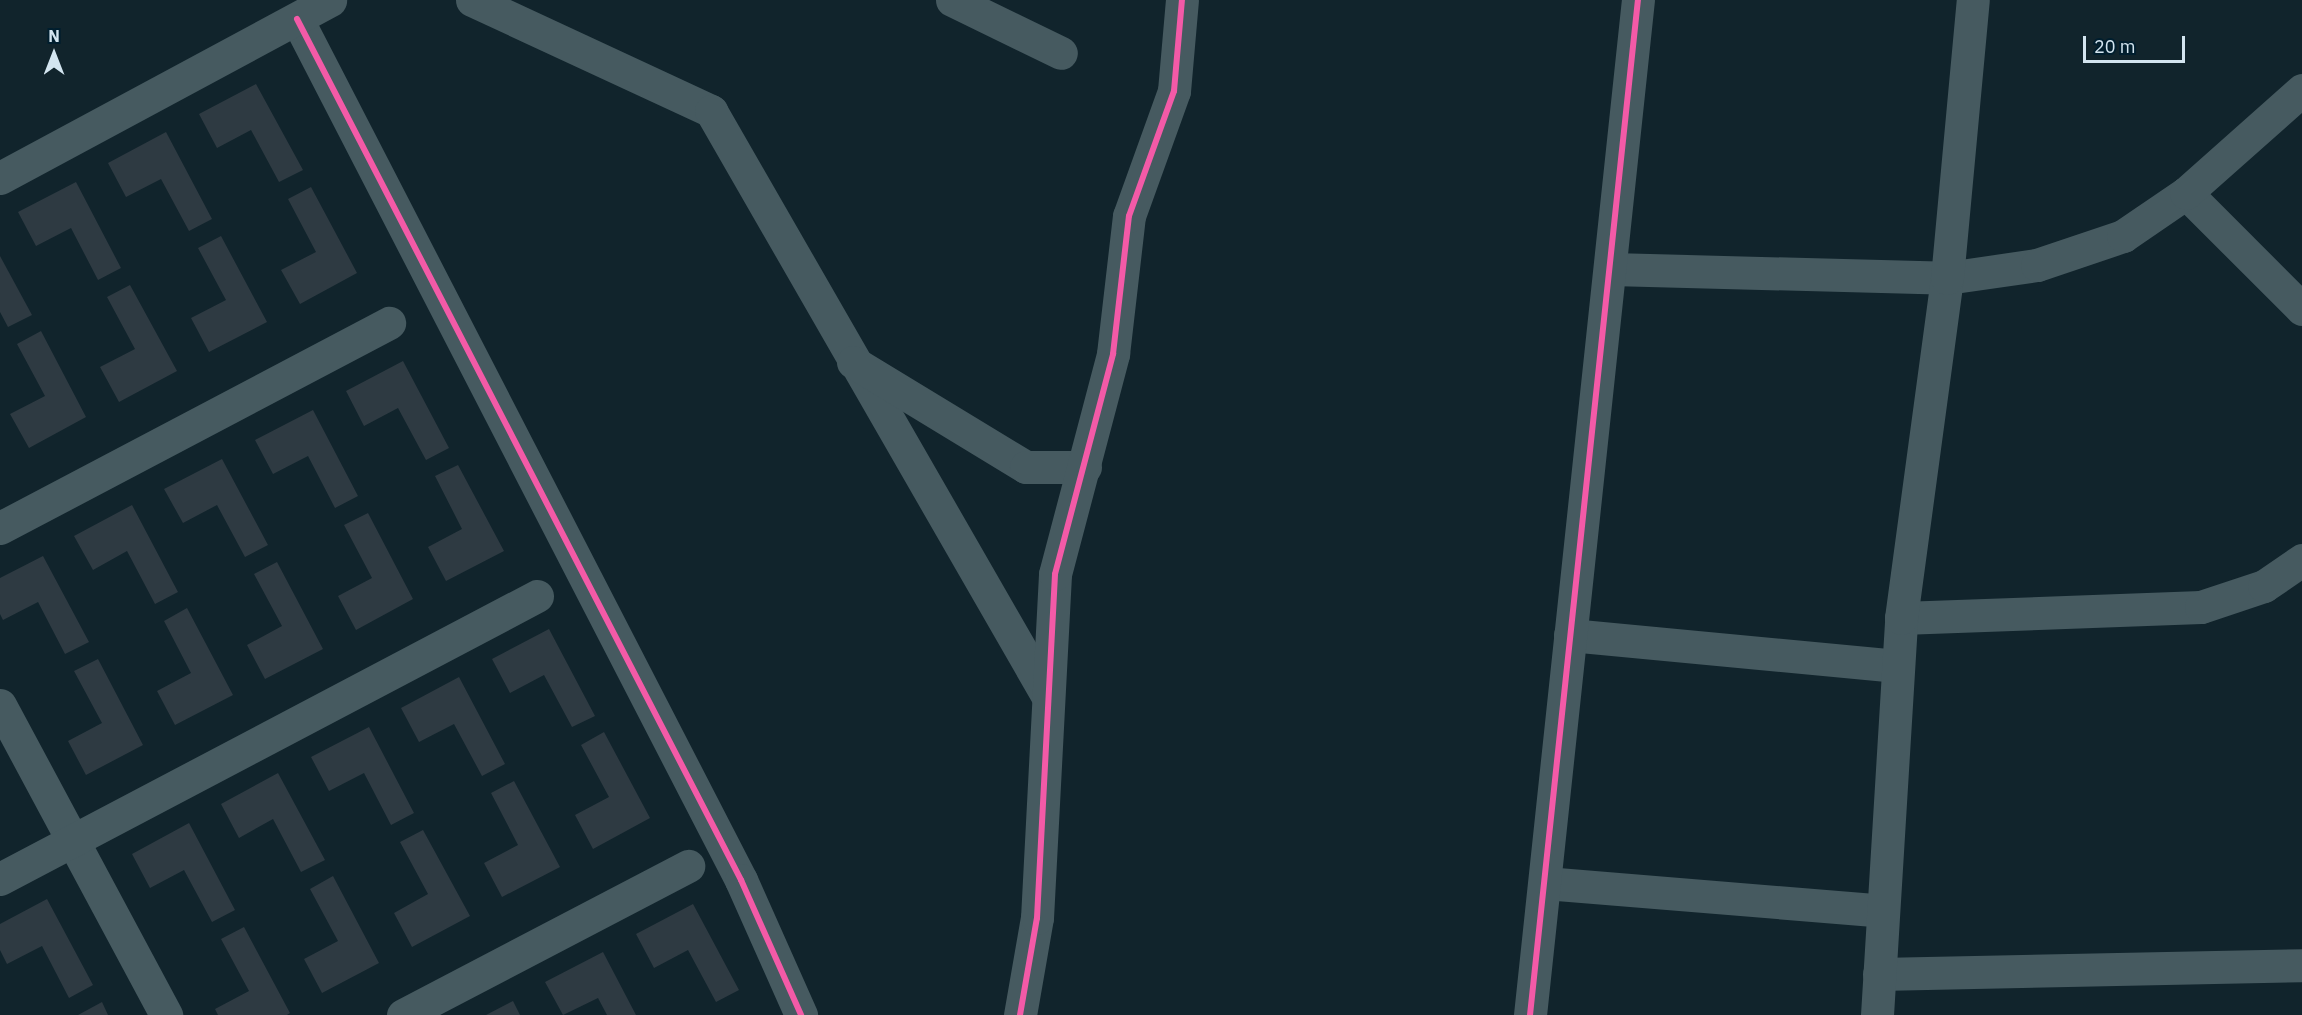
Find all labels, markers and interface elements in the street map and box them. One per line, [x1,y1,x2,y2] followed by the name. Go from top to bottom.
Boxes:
[24,24,84,84] north arrow
[2086,24,2188,62] scale bar
[48,26,60,46] text: N
[2094,35,2136,58] text: 20 m

